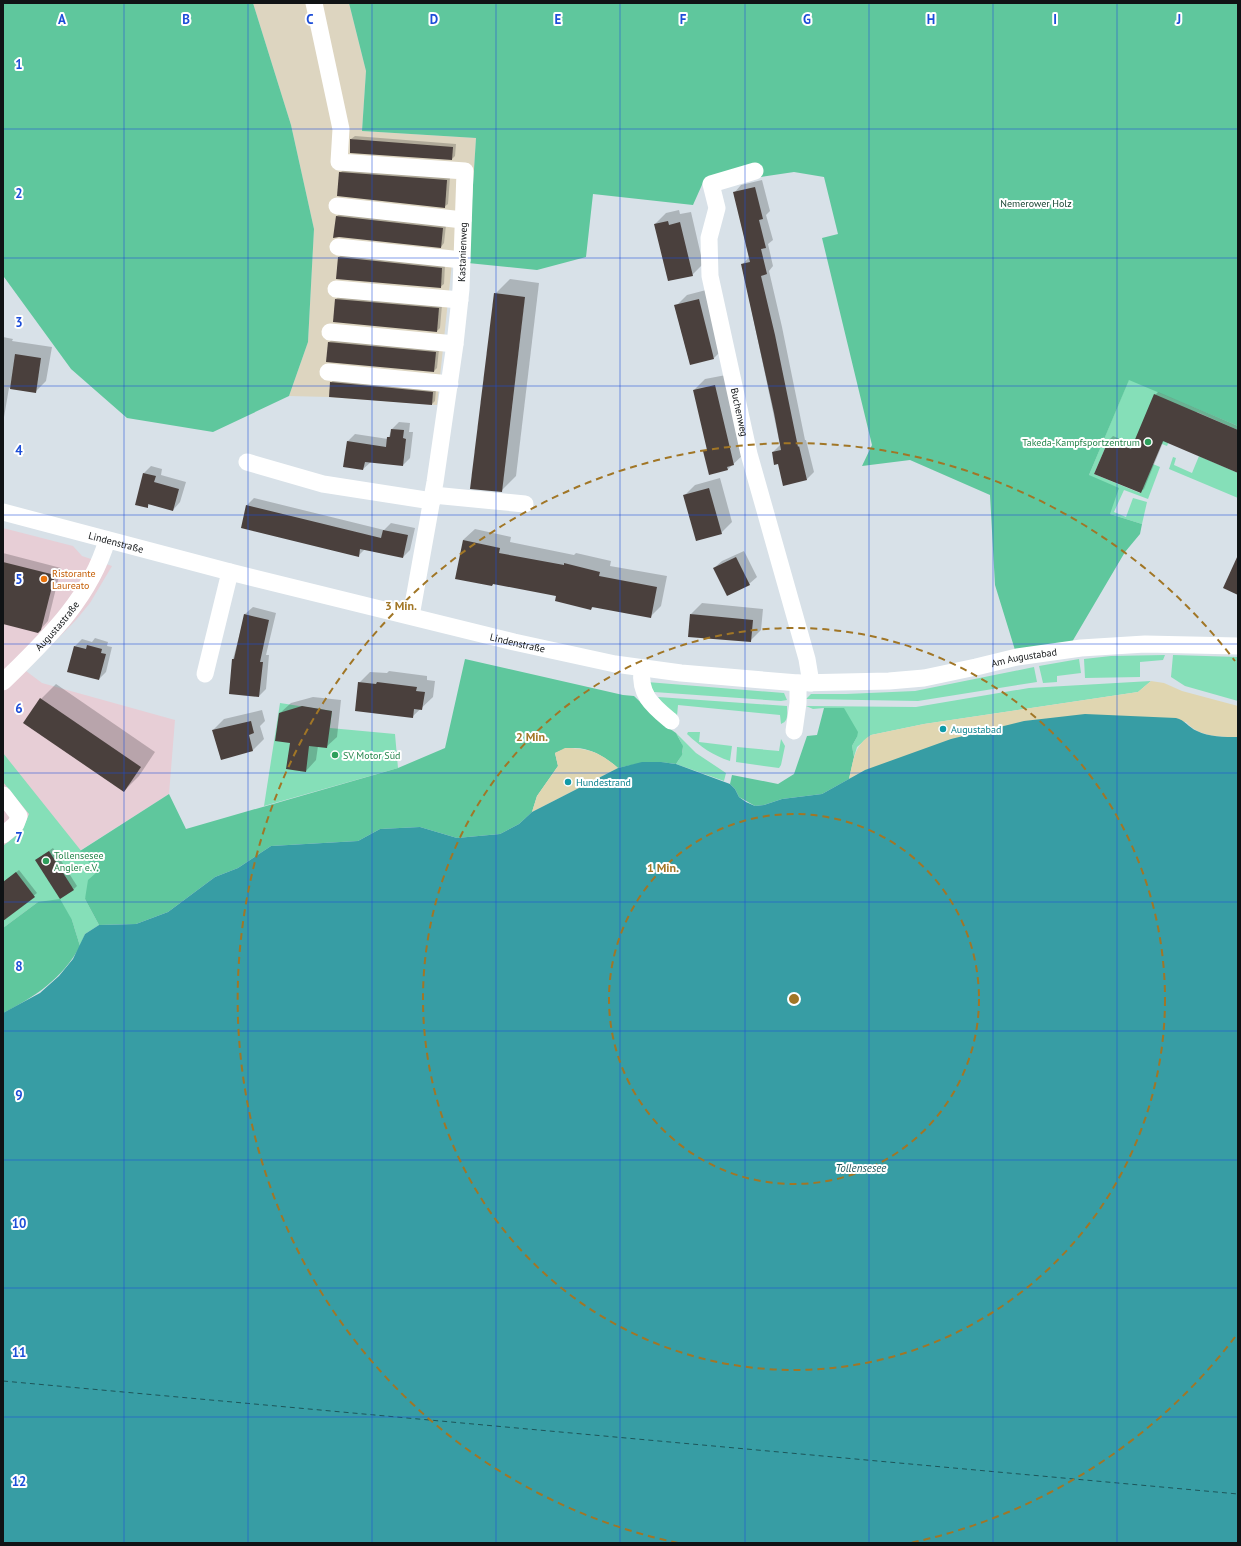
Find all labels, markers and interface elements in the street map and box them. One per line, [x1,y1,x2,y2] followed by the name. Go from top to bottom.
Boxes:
[58,11,66,28] text: A
[182,11,190,28] text: B
[306,11,314,28] text: C
[430,11,438,28] text: D
[555,11,562,28] text: E
[680,11,687,28] text: F
[803,11,811,28] text: G
[927,11,935,28] text: H
[1053,11,1057,28] text: I
[1176,11,1181,28] text: J
[15,56,23,73] text: 1
[15,185,23,202] text: 2
[1000,197,1072,210] park label: Nemerower Holz
[455,222,470,282] street label: Kastanienweg
[15,314,23,331] text: 3
[728,387,751,438] street label: Buchenweg
[1022,436,1140,449] place label: Takeda-Kampfsportzentrum
[1143,437,1153,447] marker: Takeda-Kampfsportzentrum
[15,442,23,459] text: 4
[87,529,145,556] street label: Lindenstraße
[52,567,96,592] place label: Ristorante Laureato
[15,571,23,588] text: 5
[39,574,49,584] marker: Ristorante Laureato
[32,598,82,654] street label: Augustastraße
[385,598,417,613] text: 3 Min.
[489,630,546,656] street label: Lindenstraße
[990,645,1058,670] street label: Am Augustabad
[15,700,23,717] text: 6
[951,723,1001,736] place label: Augustabad
[938,724,948,734] marker: Augustabad
[516,729,548,744] text: 2 Min.
[343,749,400,762] place label: SV Motor Süd
[330,750,340,760] marker: SV Motor Süd
[576,776,631,789] place label: Hundestrand
[563,777,573,787] marker: Hundestrand
[15,829,23,846] text: 7
[54,849,104,874] place label: Tollensesee Angler e.V.
[41,856,51,866] marker: Tollensesee Angler e.V.
[647,860,679,875] text: 1 Min.
[15,958,23,975] text: 8
[787,992,801,1006] centre of rings
[15,1087,23,1104] text: 9
[836,1161,886,1175] water label: Tollensesee
[12,1215,26,1232] text: 10
[12,1344,26,1361] text: 11
[12,1473,26,1490] text: 12

